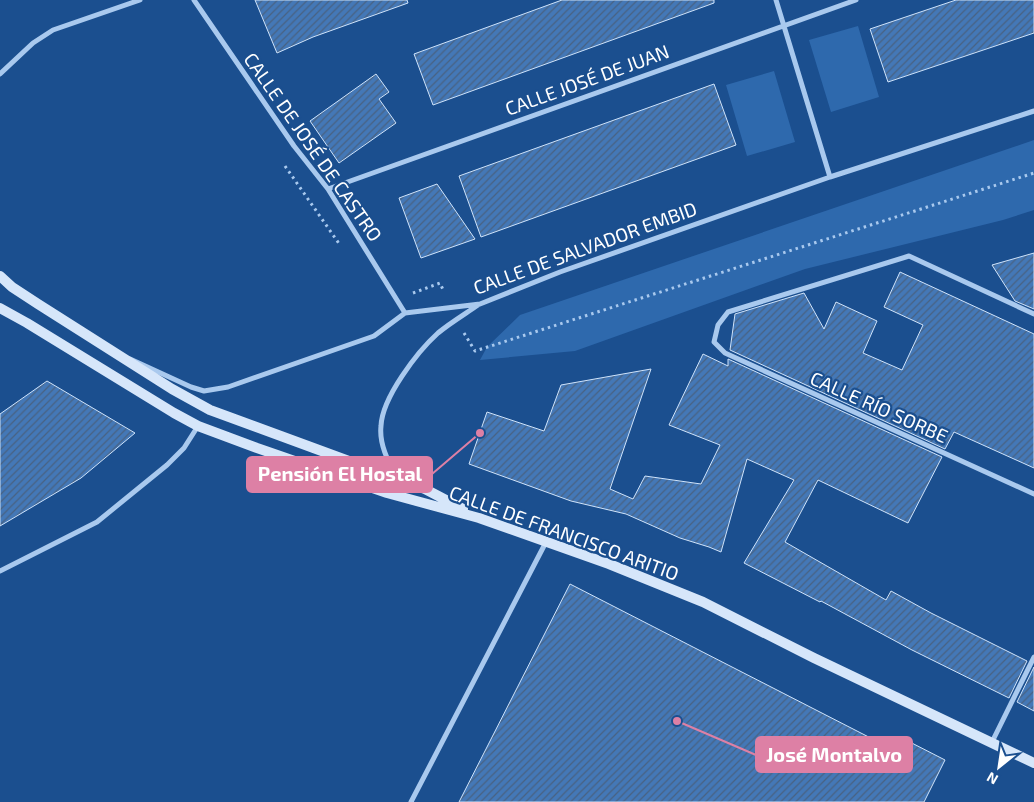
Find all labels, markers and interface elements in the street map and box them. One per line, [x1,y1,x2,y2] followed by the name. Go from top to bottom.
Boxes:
[502,39,672,120] street label: CALLE JOSÉ DE JUAN
[239,48,387,246] street label: CALLE DE JOSÉ DE CASTRO
[470,196,700,299] street label: CALLE DE SALVADOR EMBID
[807,366,952,447] street label: CALLE RÍO SORBE
[247,457,432,492] callout: Pensión El Hostal
[258,461,423,485] text: Pensión El Hostal
[446,480,682,585] street label: CALLE DE FRANCISCO ARITIO
[756,737,912,772] callout: José Montalvo
[766,742,902,766] text: José Montalvo
[974,742,1024,792] north arrow
[984,769,1001,789] text: N

